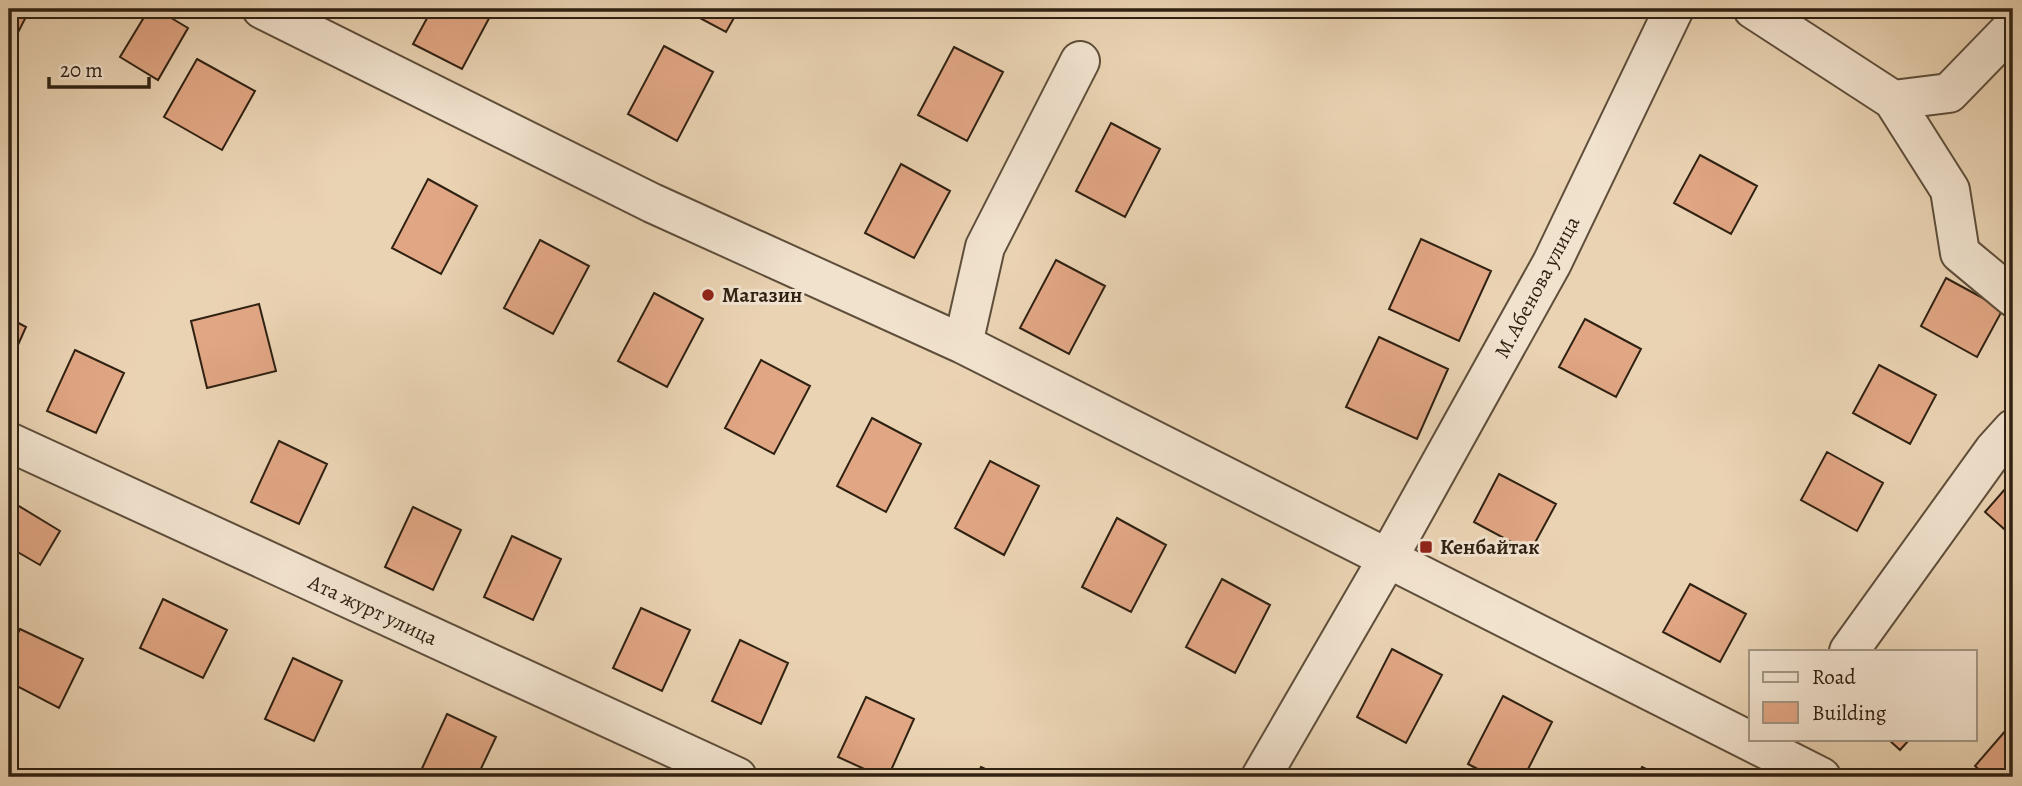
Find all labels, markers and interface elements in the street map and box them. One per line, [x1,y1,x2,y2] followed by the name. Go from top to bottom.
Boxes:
[49,46,149,90] scale bar
[60,56,103,84] text: 20 m
[1488,211,1586,363] street label: М.Абенова улица
[722,281,803,309] place label: Магазин
[700,287,716,303] marker: Магазин
[1440,533,1540,561] place label: Кенбайтак
[1418,539,1434,555] marker: Кенбайтак
[303,568,442,652] street label: Ата журт улица
[1749,650,1976,740] legend
[1812,663,1856,691] text: Road
[1812,699,1887,727] text: Building

